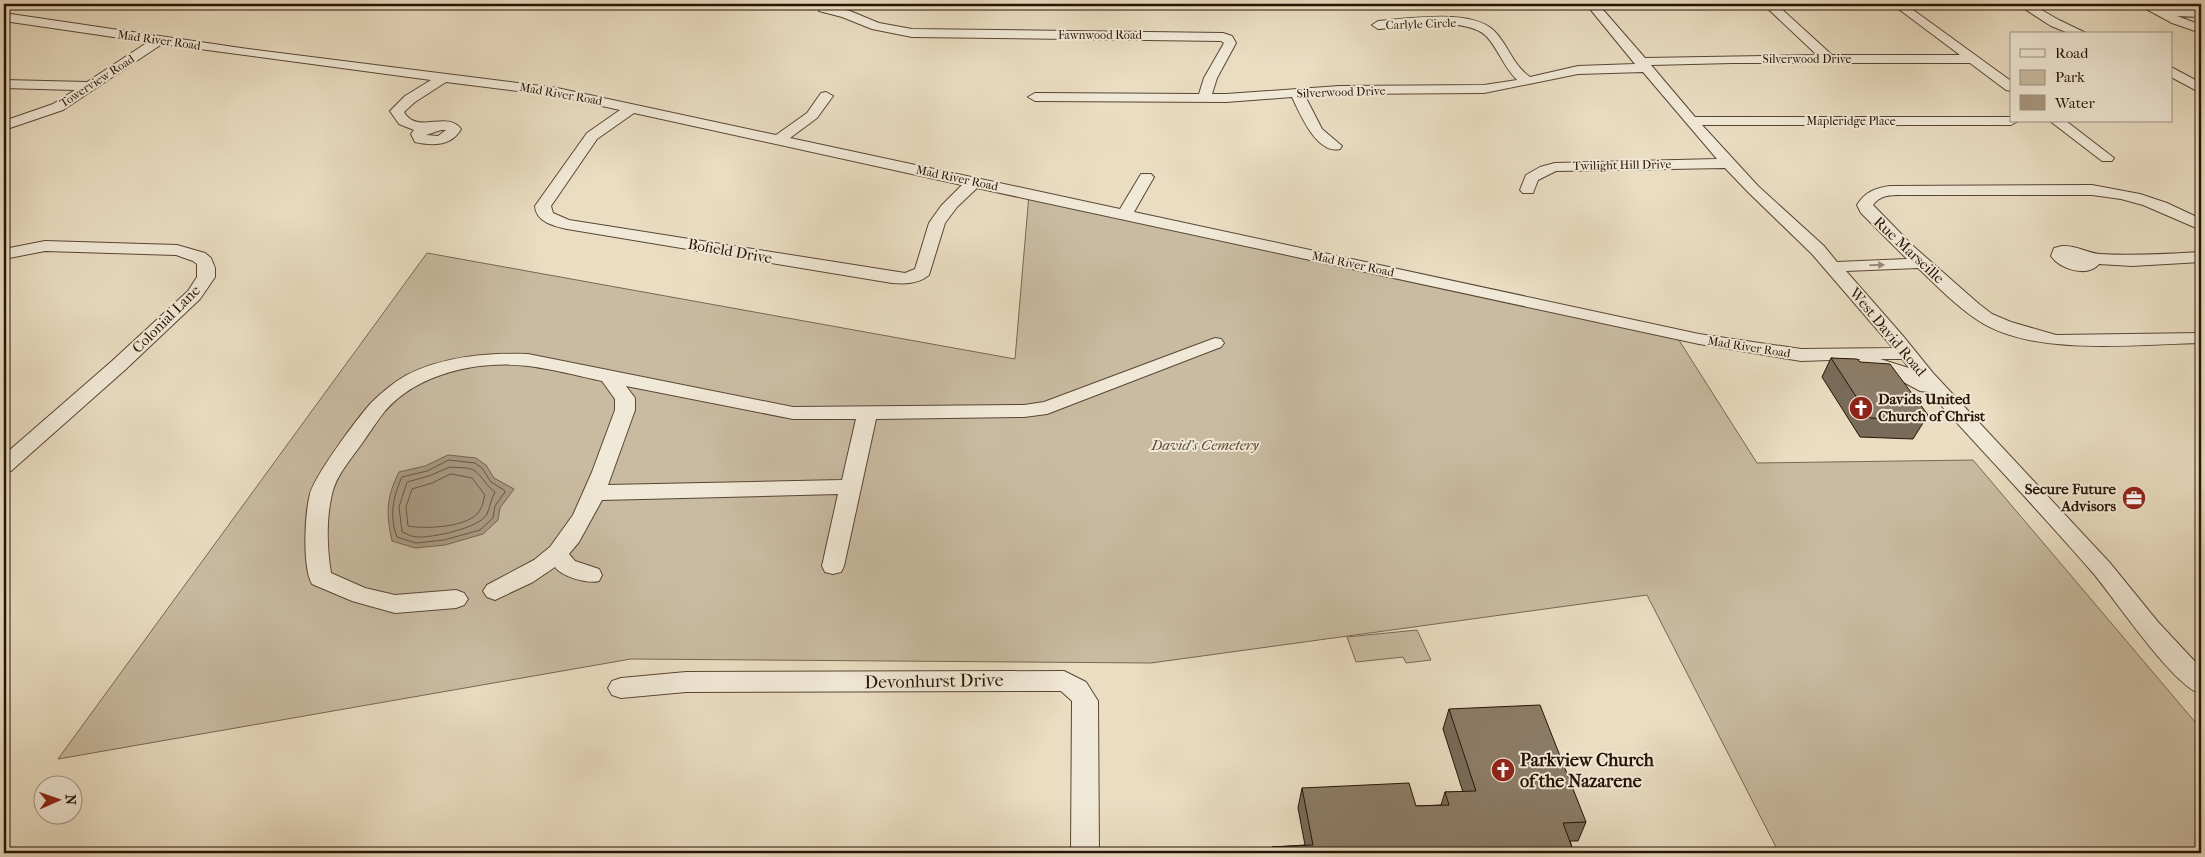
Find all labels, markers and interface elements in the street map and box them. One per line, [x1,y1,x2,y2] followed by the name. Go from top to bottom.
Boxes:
[1385,16,1457,32] street label: Carlyle Circle
[117,27,202,53] street label: Mad River Road
[1058,28,1142,42] street label: Fawnwood Road
[2010,32,2172,122] legend
[2055,44,2089,62] text: Road
[57,51,137,110] street label: Towerview Road
[1762,52,1852,66] street label: Silverwood Drive
[2055,68,2085,86] text: Park
[519,80,604,108] street label: Mad River Road
[1296,83,1386,101] street label: Silverwood Drive
[2054,94,2095,112] text: Water
[1806,114,1896,128] street label: Mapleridge Place
[1573,157,1671,173] street label: Twilight Hill Drive
[915,162,1000,194] street label: Mad River Road
[1870,213,1948,288] street label: Rue Marseille
[687,235,774,267] street label: Bofield Drive
[1311,248,1396,280] street label: Mad River Road
[1870,261,1886,269] one-way arrow
[128,281,204,357] street label: Colonial Lane
[1845,283,1931,381] street label: West David Road
[1707,334,1792,361] street label: Mad River Road
[1878,390,1986,425] place label: Davids United Church of Christ
[1848,395,1874,421] church icon: Davids United Church of Christ
[1150,436,1260,454] park label: David's Cemetery
[2025,480,2117,515] place label: Secure Future Advisors
[2121,485,2147,511] office icon: Secure Future Advisors
[864,670,1004,693] street label: Devonhurst Drive
[1520,750,1655,792] place label: Parkview Church of the Nazarene
[1490,757,1516,783] church icon: Parkview Church of the Nazarene
[32,774,82,824] north arrow
[62,794,79,806] text: N

